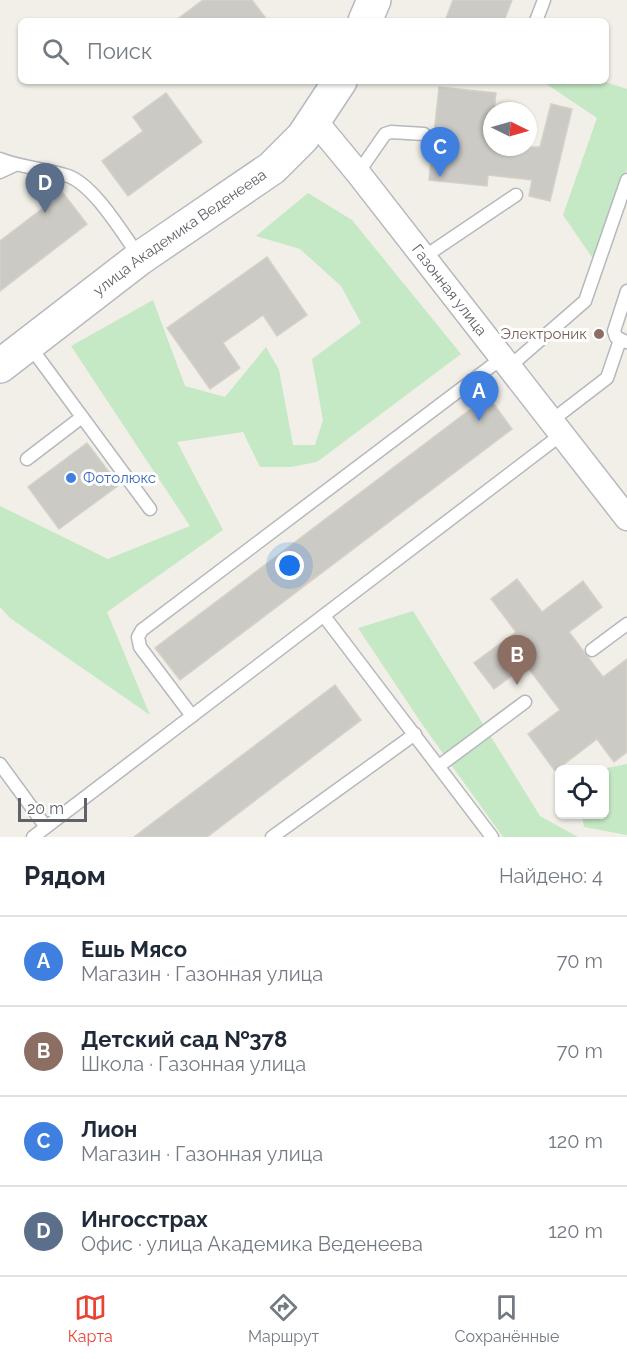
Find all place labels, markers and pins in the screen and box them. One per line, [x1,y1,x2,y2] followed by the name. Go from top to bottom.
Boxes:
[420,128,460,177] pin: C
[26,164,64,213] pin: D
[500,325,587,343] place label: Электроник
[592,327,606,341] marker: Электроник
[460,372,498,421] pin: A
[83,469,156,487] place label: Фотолюкс
[64,471,78,485] marker: Фотолюкс
[498,636,536,685] pin: B

